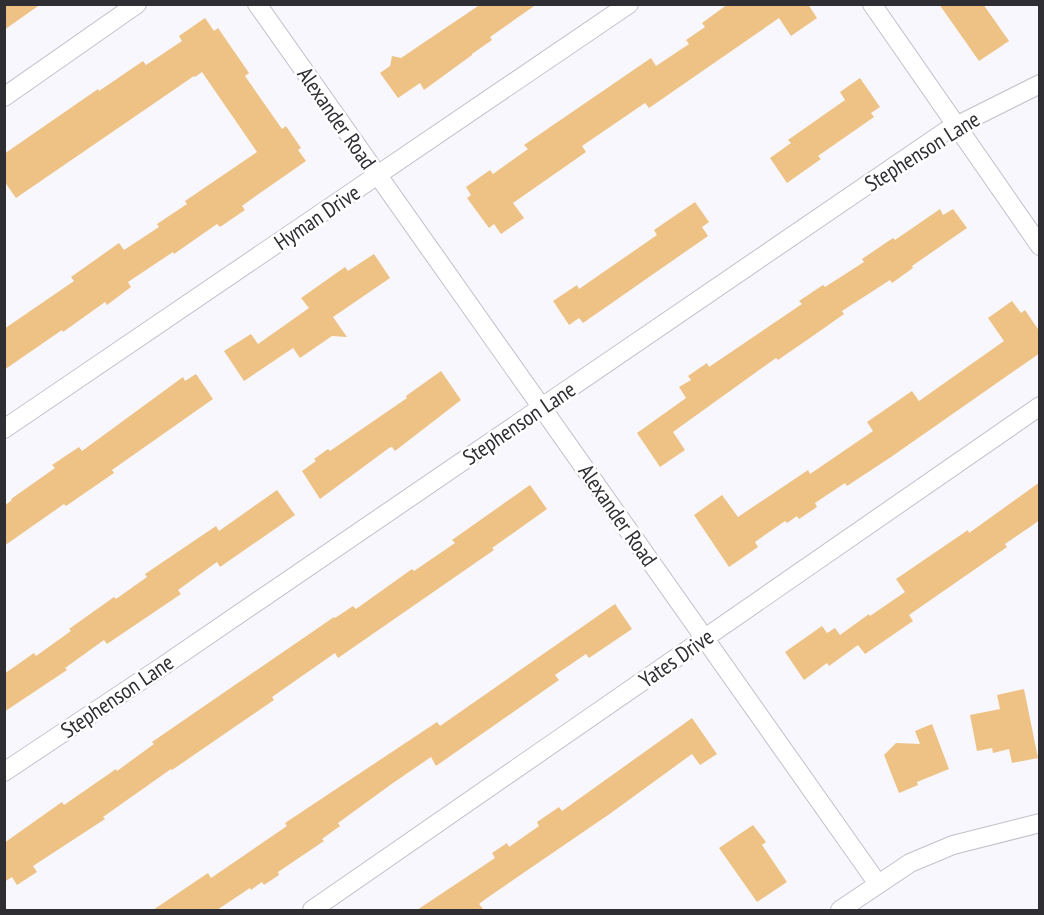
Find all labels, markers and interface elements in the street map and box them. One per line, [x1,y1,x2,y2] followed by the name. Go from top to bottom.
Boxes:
[292,61,382,175] street label: Alexander Road
[859,105,985,197] street label: Stephenson Lane
[269,178,365,256] street label: Hyman Drive
[457,375,581,471] street label: Stephenson Lane
[573,458,663,572] street label: Alexander Road
[633,622,719,694] street label: Yates Drive
[55,648,179,744] street label: Stephenson Lane

